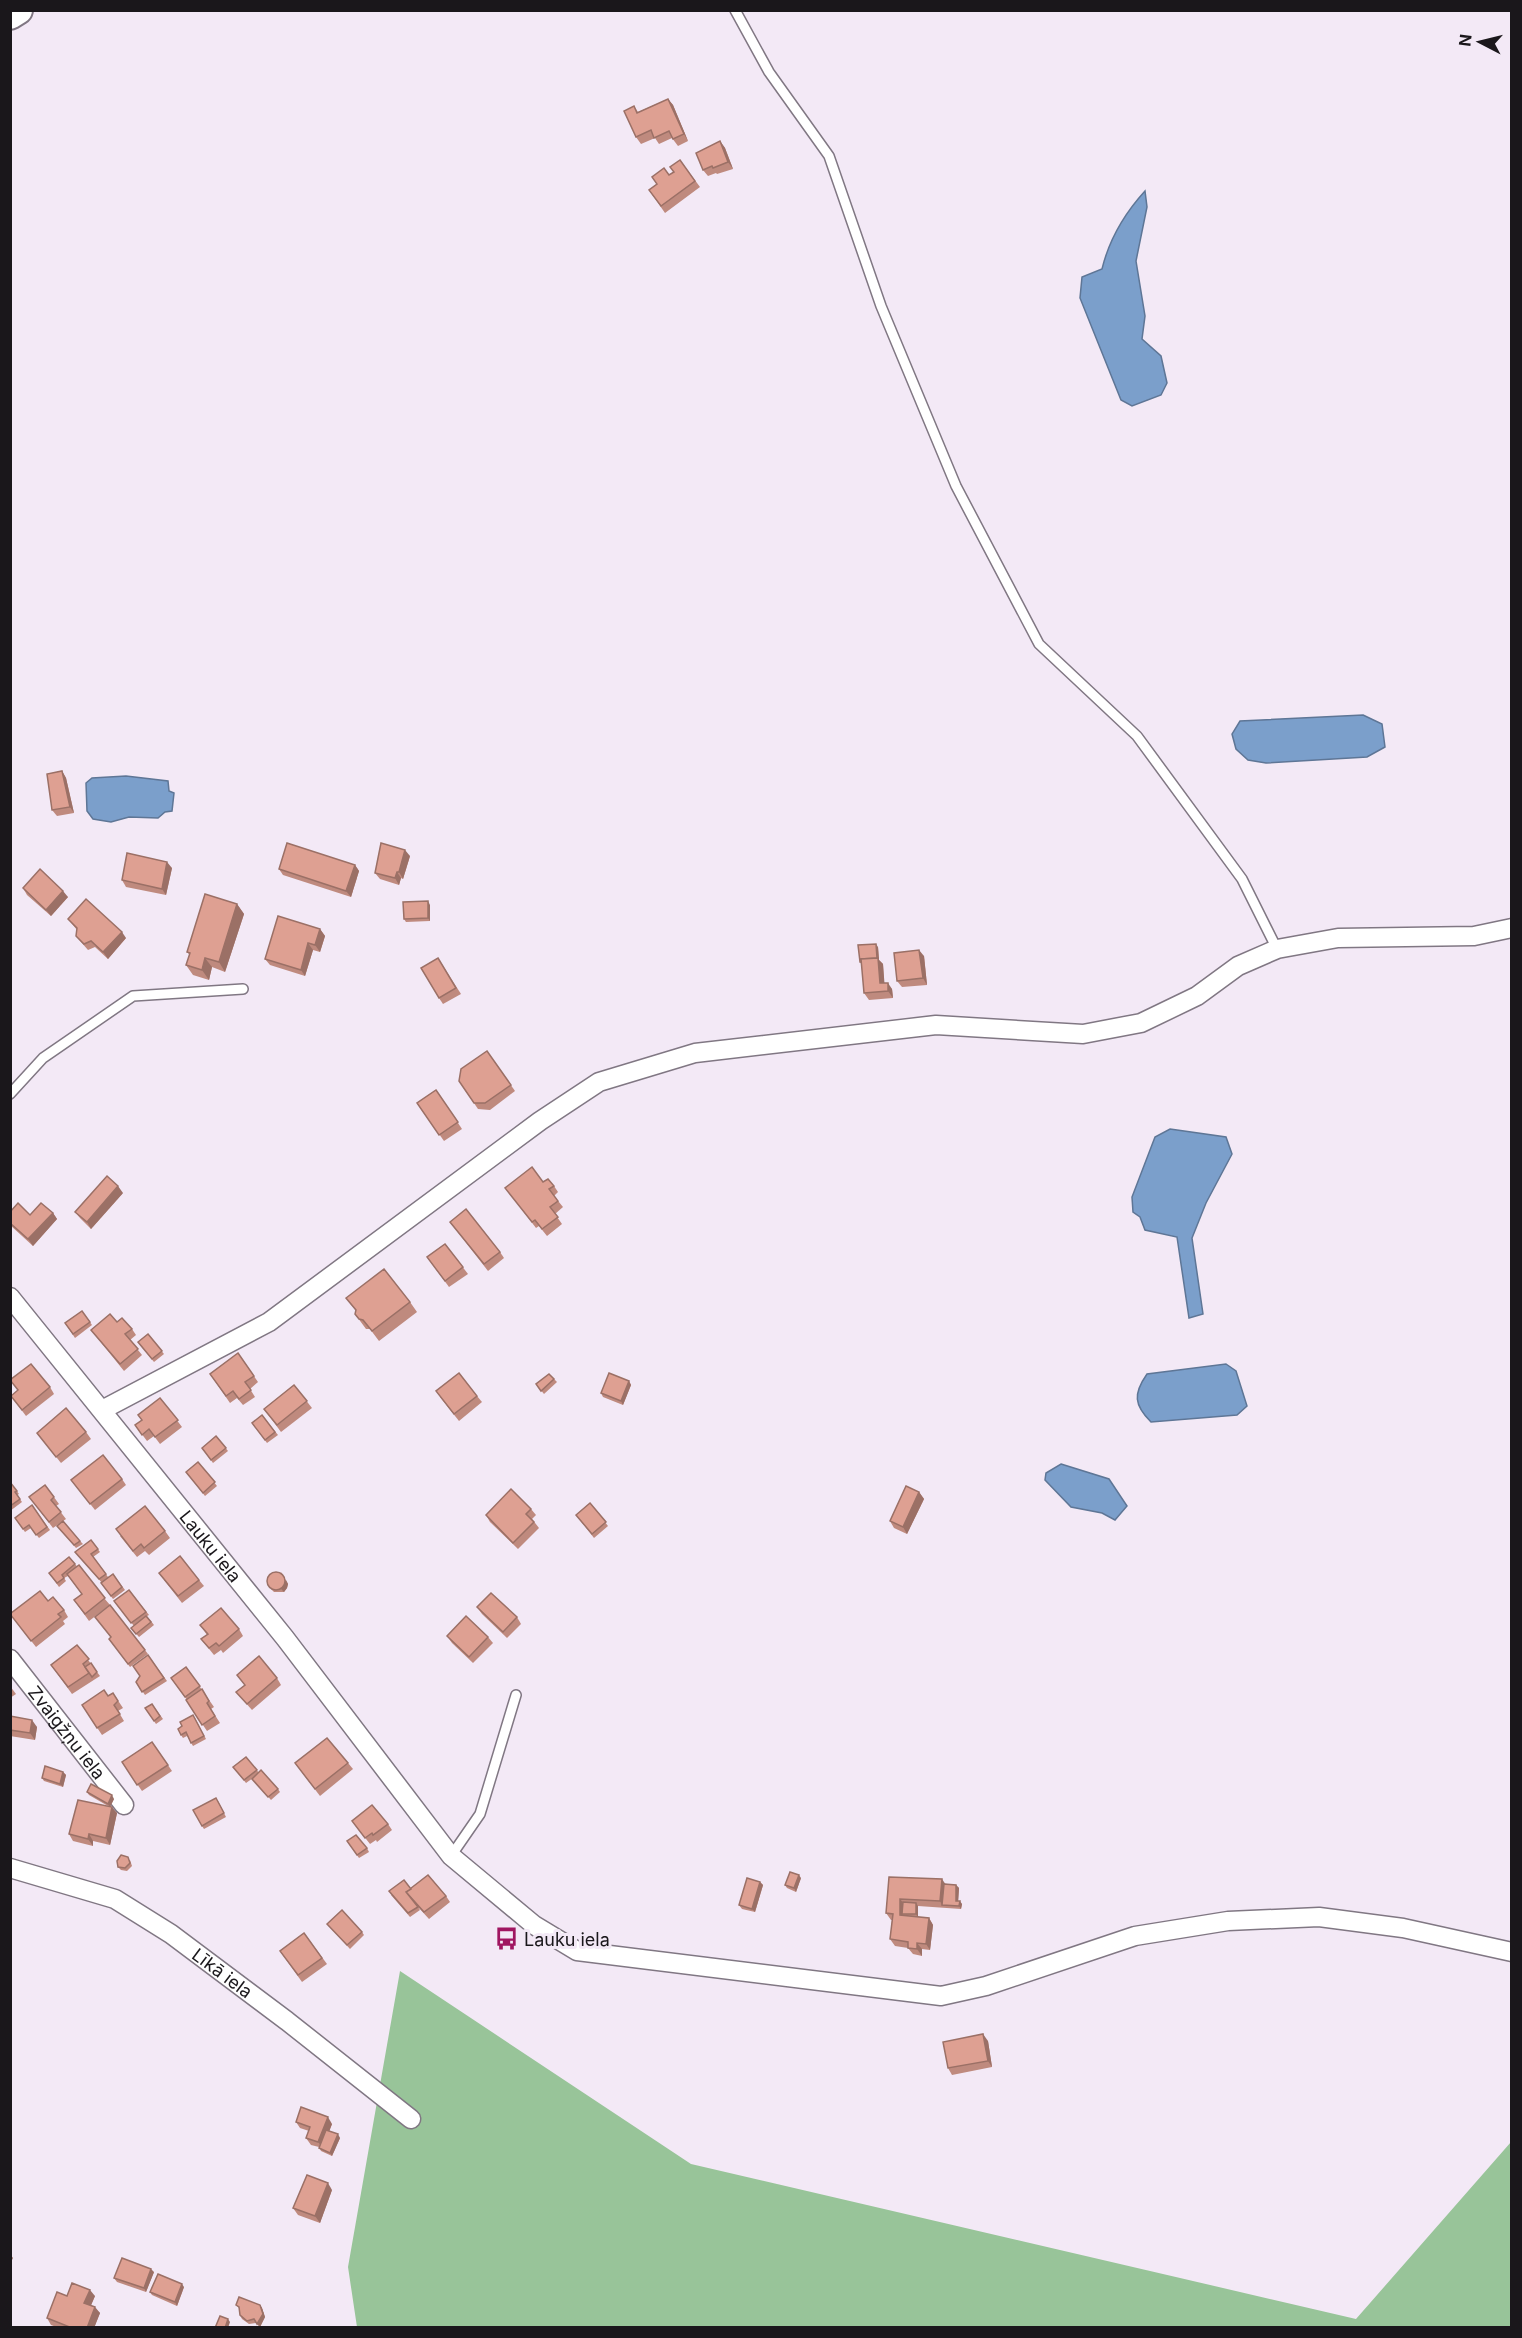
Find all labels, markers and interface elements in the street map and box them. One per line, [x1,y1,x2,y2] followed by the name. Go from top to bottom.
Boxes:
[1450,12,1510,72] north arrow
[1454,33,1476,47] text: N
[176,1506,246,1586] street label: Lauku iela
[24,1681,110,1783] street label: Zvaigžņu iela
[493,1926,519,1952] bus stop icon: Lauku iela
[524,1929,610,1950] place label: Lauku iela
[188,1943,257,2002] street label: Līkā iela

